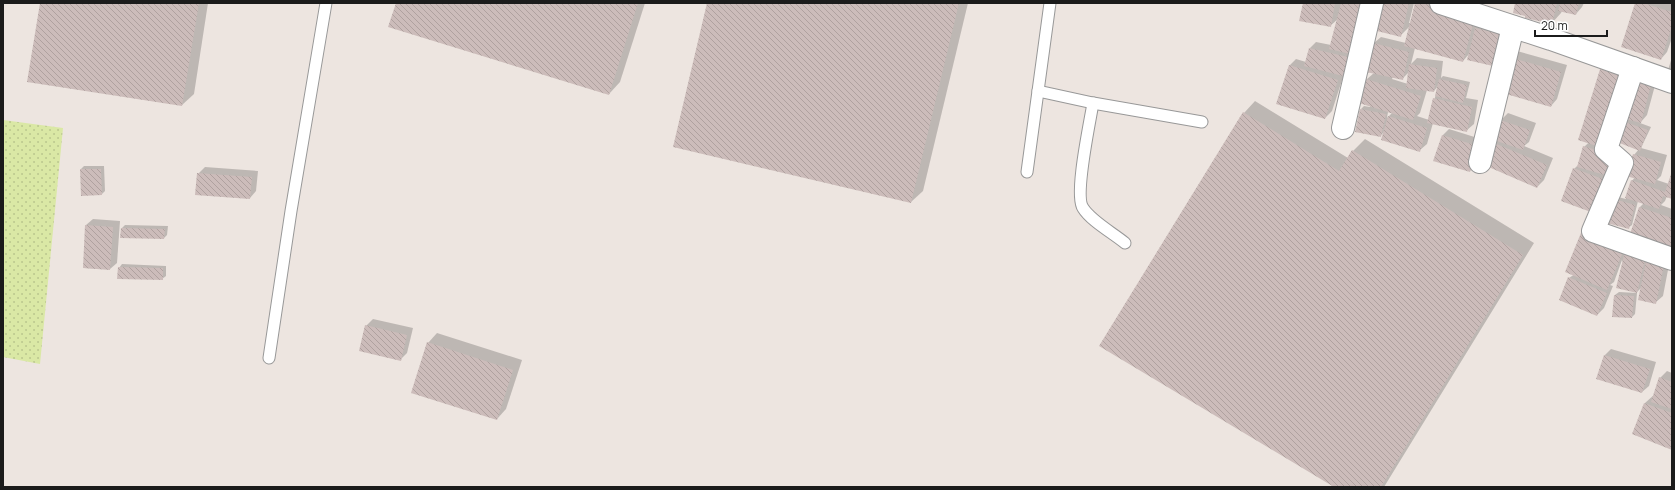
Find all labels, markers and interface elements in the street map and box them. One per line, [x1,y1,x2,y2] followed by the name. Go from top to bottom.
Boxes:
[1535,12,1607,38] scale bar
[1541,17,1568,34] text: 20 m

